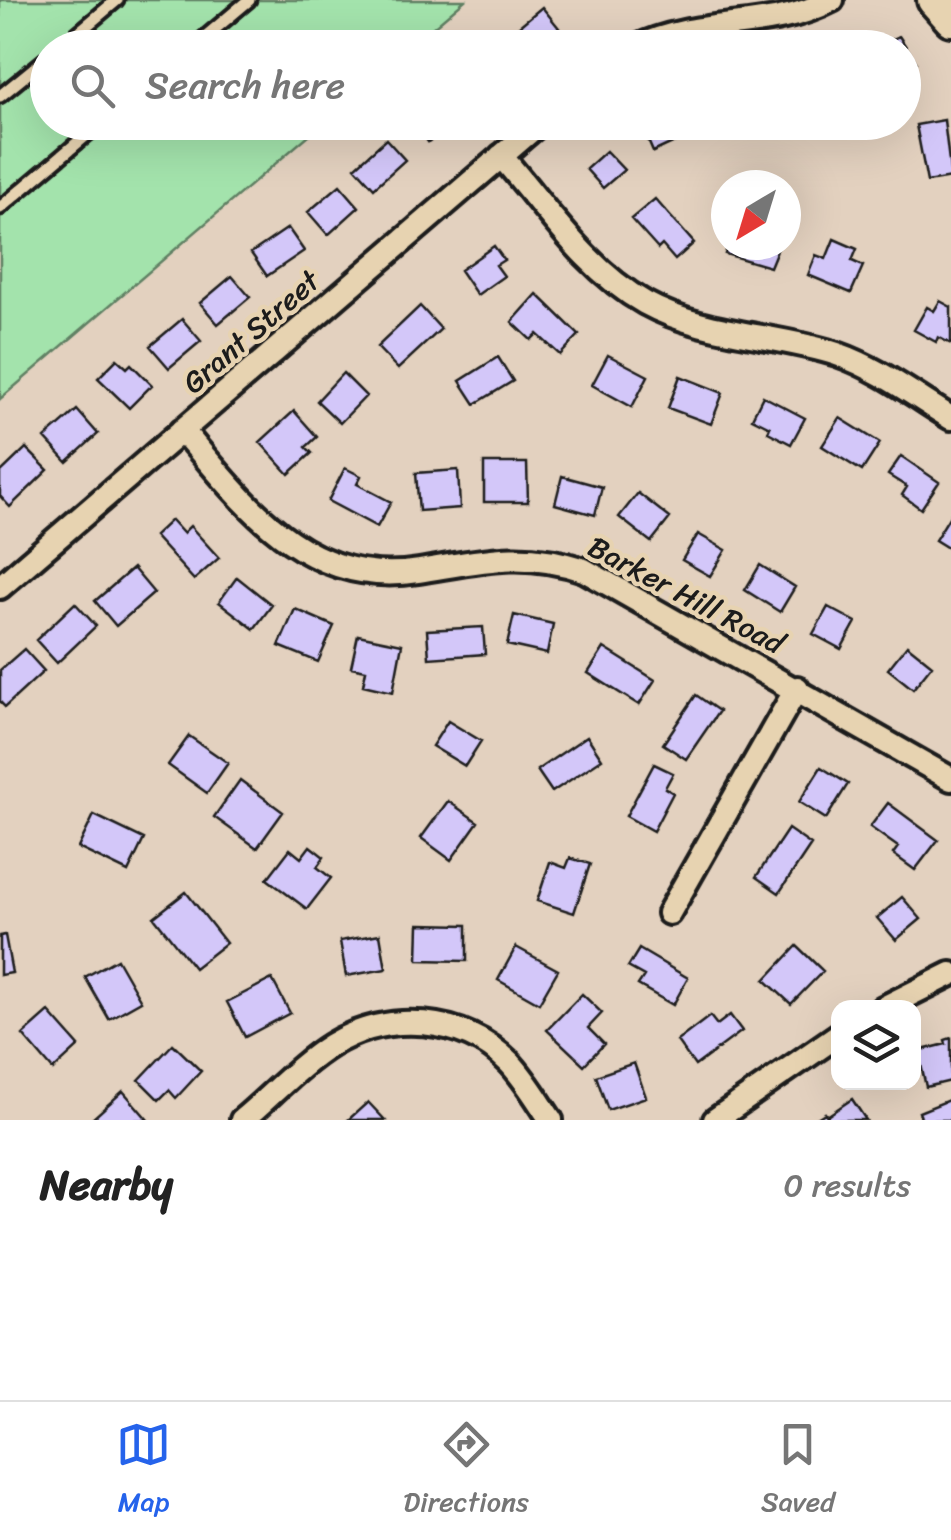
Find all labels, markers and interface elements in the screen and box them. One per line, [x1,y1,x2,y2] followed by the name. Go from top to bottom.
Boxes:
[30,30,921,140] search box
[145,52,345,119] text: Search here
[65,58,120,113] icon: search
[711,170,801,260] north arrow
[169,255,334,408] street label: Grant Street
[578,520,796,671] street label: Barker Hill Road
[831,1000,921,1090] map controls
[831,1000,921,1090] button: layers
[40,1148,173,1222] text: Nearby
[783,1157,911,1214] text: 0 results
[116,1417,171,1526] tab: Map
[403,1417,529,1526] tab: Directions
[761,1417,835,1526] tab: Saved

